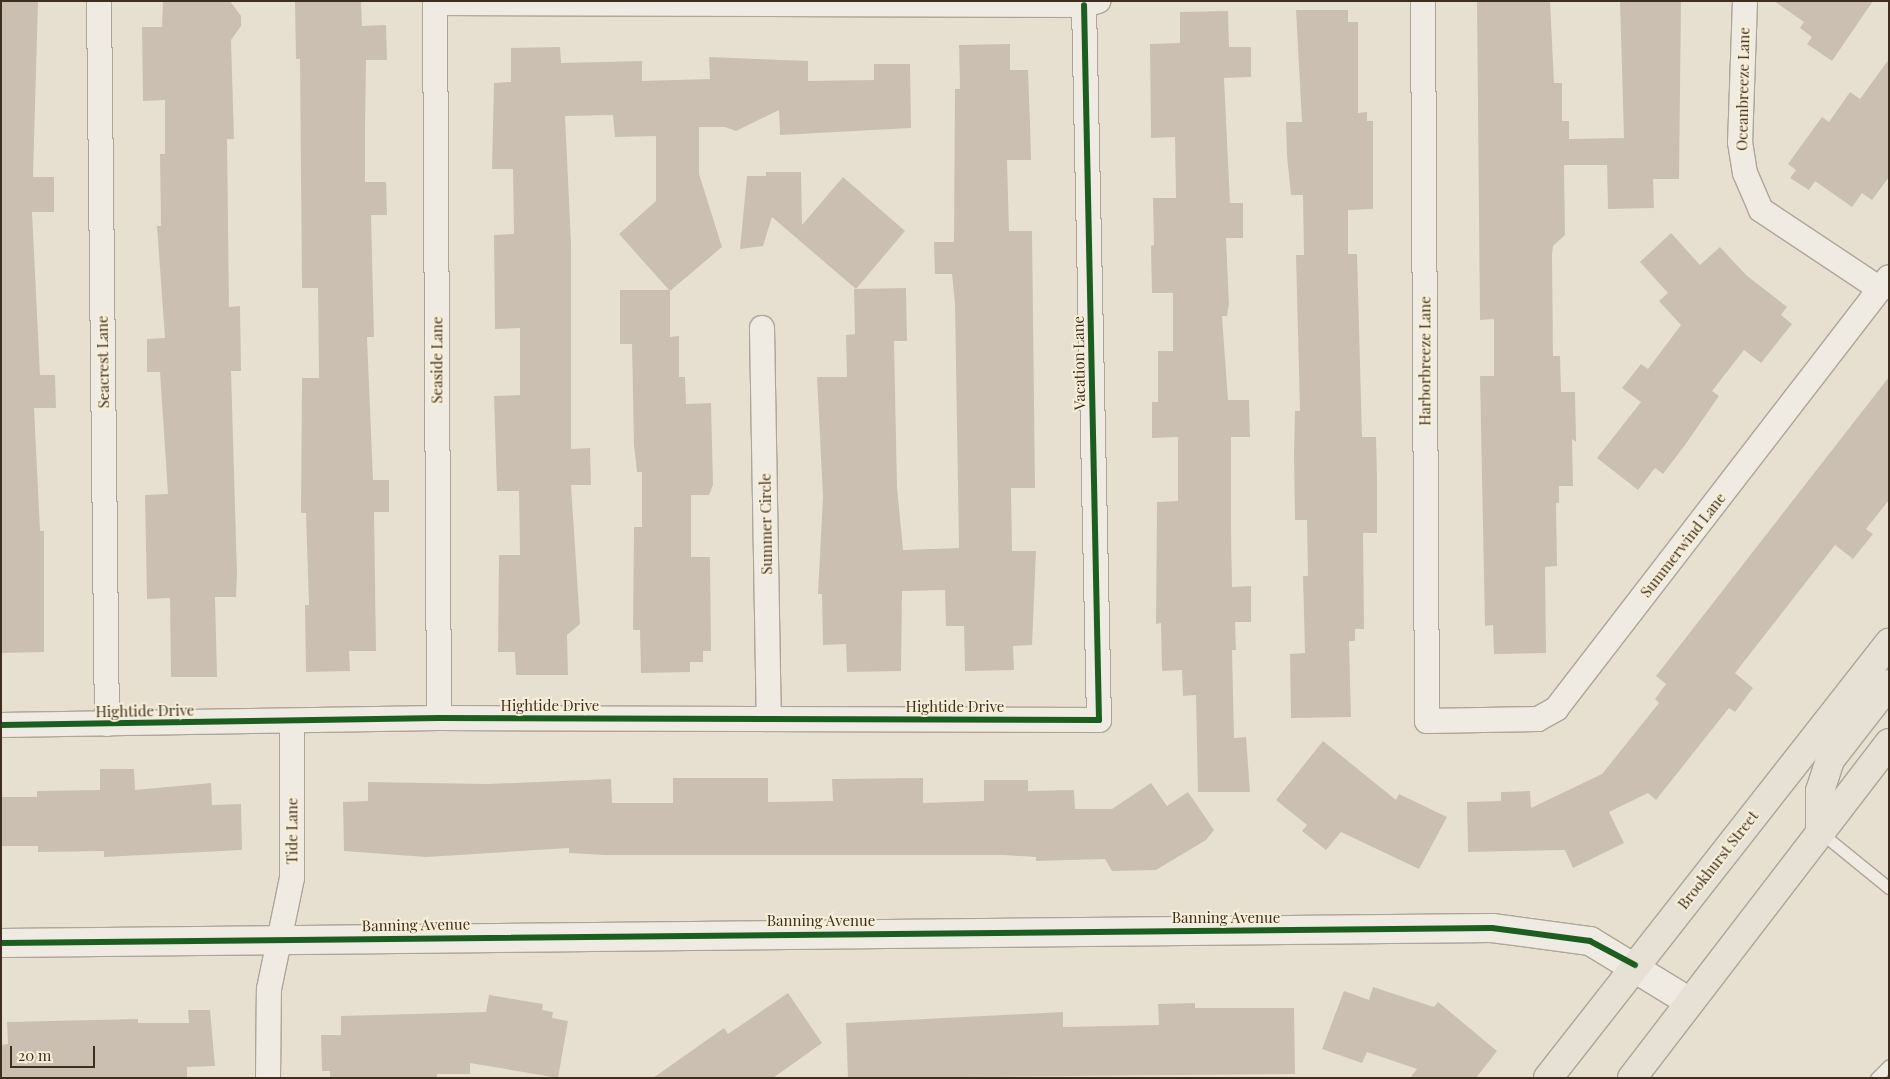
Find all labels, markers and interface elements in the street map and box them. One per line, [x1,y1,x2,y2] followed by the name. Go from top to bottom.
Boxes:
[1733,27,1753,151] street label: Oceanbreeze Lane
[1416,296,1434,426] street label: Harborbreeze Lane
[93,315,113,409] street label: Seacrest Lane
[428,316,446,404] street label: Seaside Lane
[1069,316,1089,410] street label: Vacation Lane
[756,473,776,575] street label: Summer Circle
[1637,489,1729,601] street label: Summerwind Lane
[501,697,599,715] street label: Hightide Drive
[906,698,1004,716] street label: Hightide Drive
[95,701,195,721] street label: Hightide Drive
[283,798,301,864] street label: Tide Lane
[1674,807,1762,913] street label: Brookhurst Street
[1171,909,1281,927] street label: Banning Avenue
[766,912,876,930] street label: Banning Avenue
[361,915,471,935] street label: Banning Avenue
[12,1036,98,1068] scale bar
[18,1045,51,1065] text: 20 m

